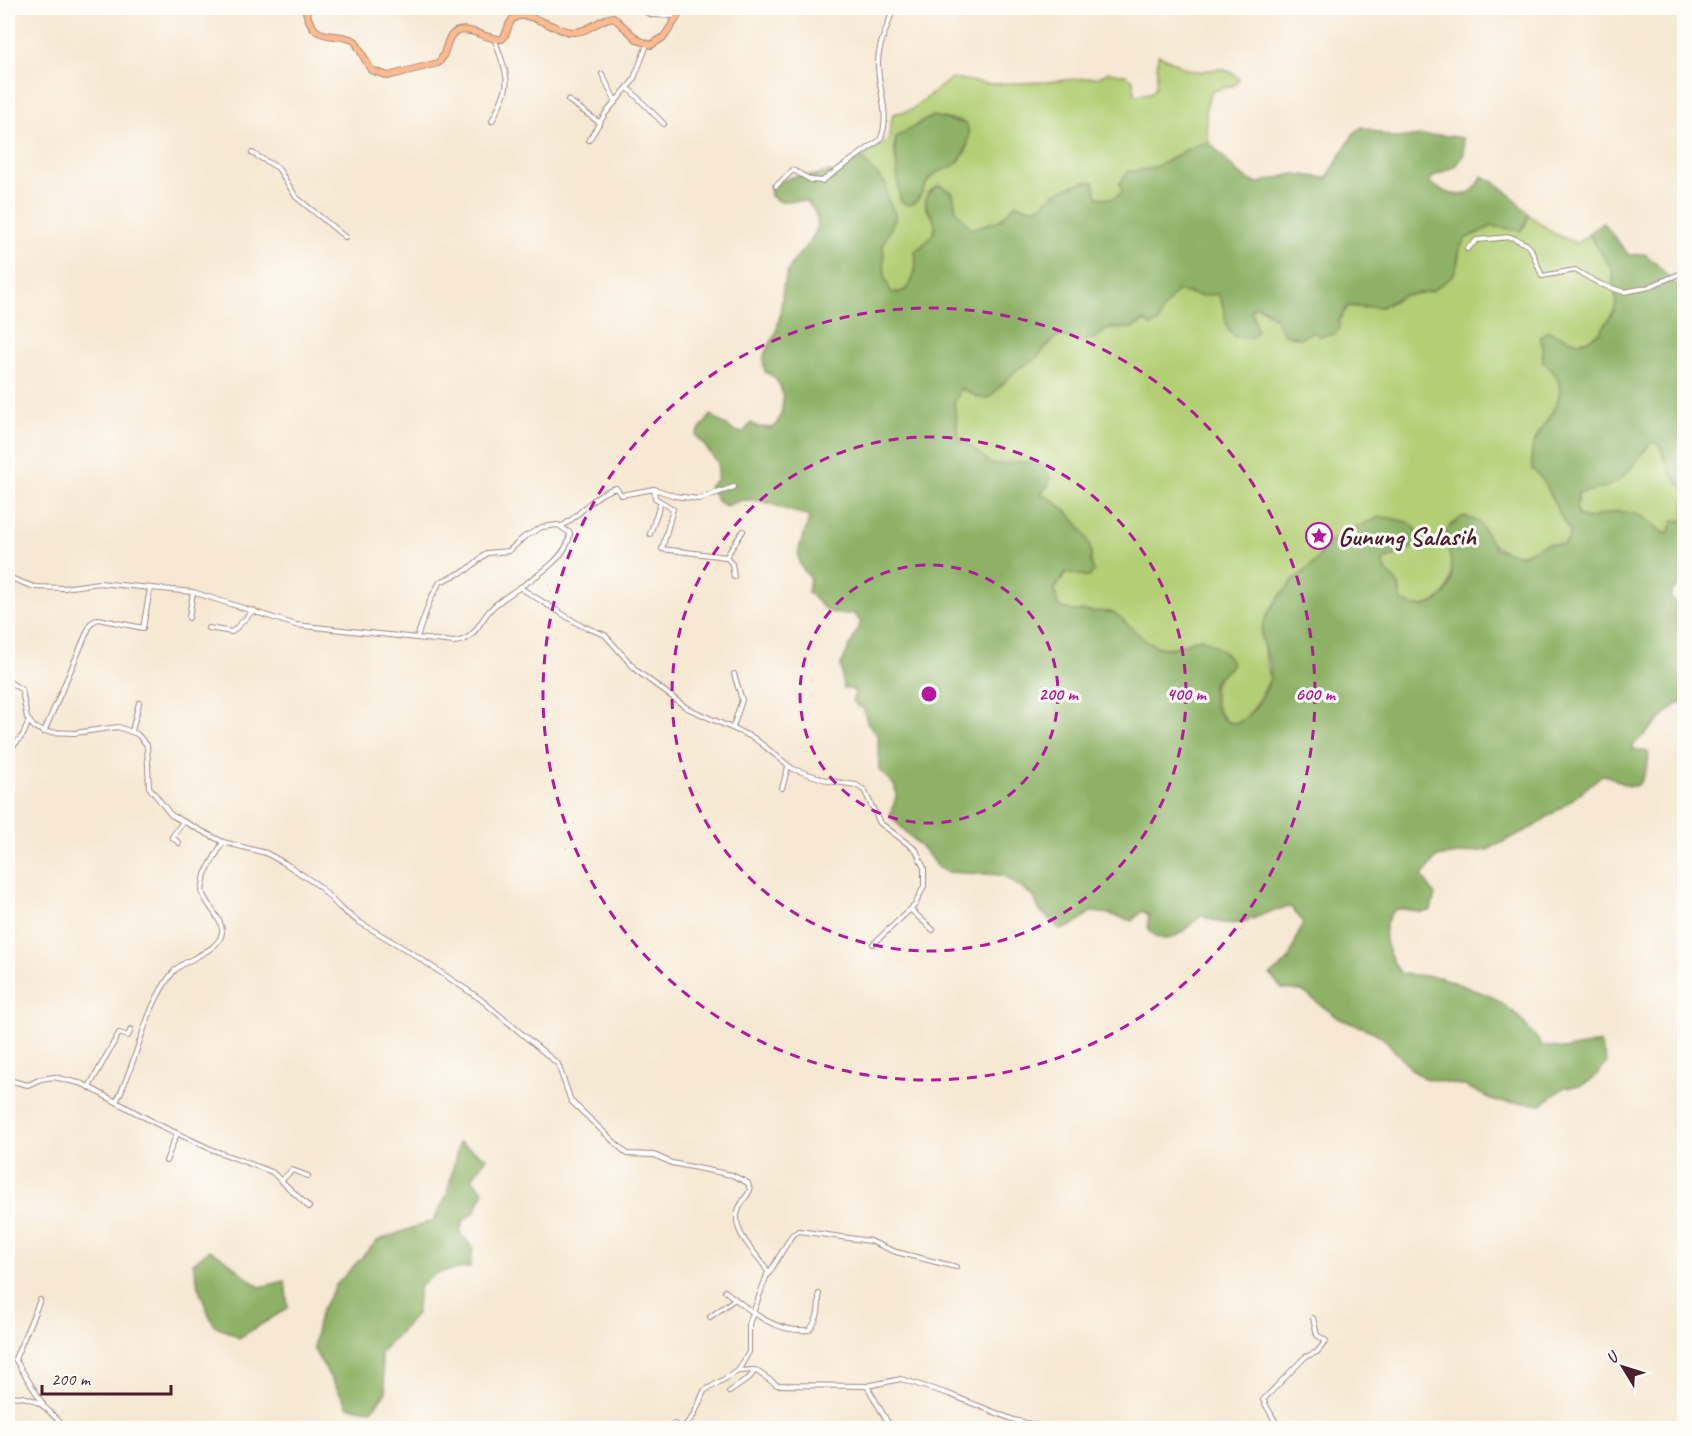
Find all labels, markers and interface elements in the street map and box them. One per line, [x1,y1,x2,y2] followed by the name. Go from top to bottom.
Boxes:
[1338,520,1477,553] place label: Gunung Salasih
[1304,521,1334,551] place icon: Gunung Salasih
[1039,683,1079,705] text: 200 m
[1167,683,1207,705] text: 400 m
[1295,683,1336,705] text: 600 m
[919,684,939,704] centre of rings
[1593,1337,1653,1397] north arrow
[1602,1347,1624,1368] text: U
[42,1358,171,1396] scale bar
[51,1368,92,1390] text: 200 m

